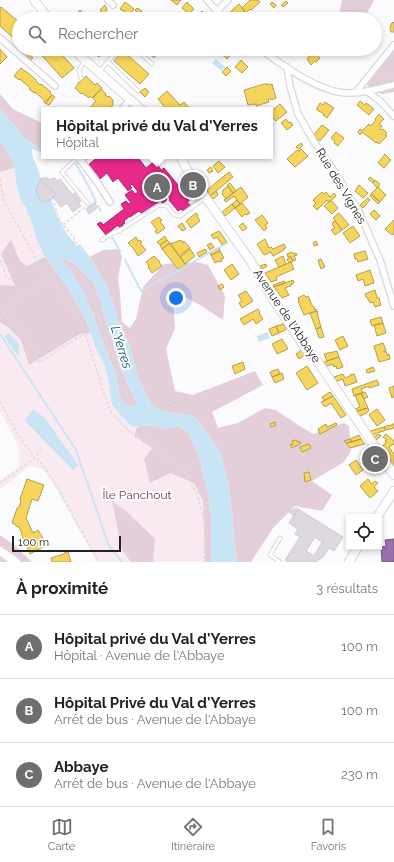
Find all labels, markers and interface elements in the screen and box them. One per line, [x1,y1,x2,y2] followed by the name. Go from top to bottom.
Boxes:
[12,12,382,56] search box
[26,23,48,45] icon: search
[58,25,138,43] text: Rechercher
[41,107,273,159] popup
[56,117,258,135] text: Hôpital privé du Val d'Yerres
[56,135,99,150] text: Hôpital
[313,146,369,227] street label: Rue des Vignes
[180,170,206,200] pin: B
[144,172,170,202] pin: A
[250,266,324,366] street label: Avenue de l'Abbaye
[166,288,186,308] your location
[108,324,135,370] water label: L'Yerres
[362,444,388,474] pin: C
[102,488,172,502] park label: Île Panchout
[346,514,382,550] map controls
[346,514,382,550] button: locate
[12,534,121,553] scale bar
[18,536,49,549] text: 100 m
[16,578,108,598] text: À proximité
[316,581,378,596] text: 3 résultats
[54,630,256,648] text: Hôpital privé du Val d'Yerres
[25,639,33,654] text: A
[341,639,378,654] text: 100 m
[54,648,225,663] text: Hôpital · Avenue de l'Abbaye
[54,694,256,712] text: Hôpital Privé du Val d'Yerres
[25,703,33,718] text: B
[341,703,378,718] text: 100 m
[54,712,256,727] text: Arrêt de bus · Avenue de l'Abbaye
[54,758,108,776] text: Abbaye
[25,767,33,782] text: C
[341,767,378,782] text: 230 m
[54,776,256,791] text: Arrêt de bus · Avenue de l'Abbaye
[48,816,75,853] tab: Carte
[171,816,215,853] tab: Itinéraire
[311,816,346,853] tab: Favoris

